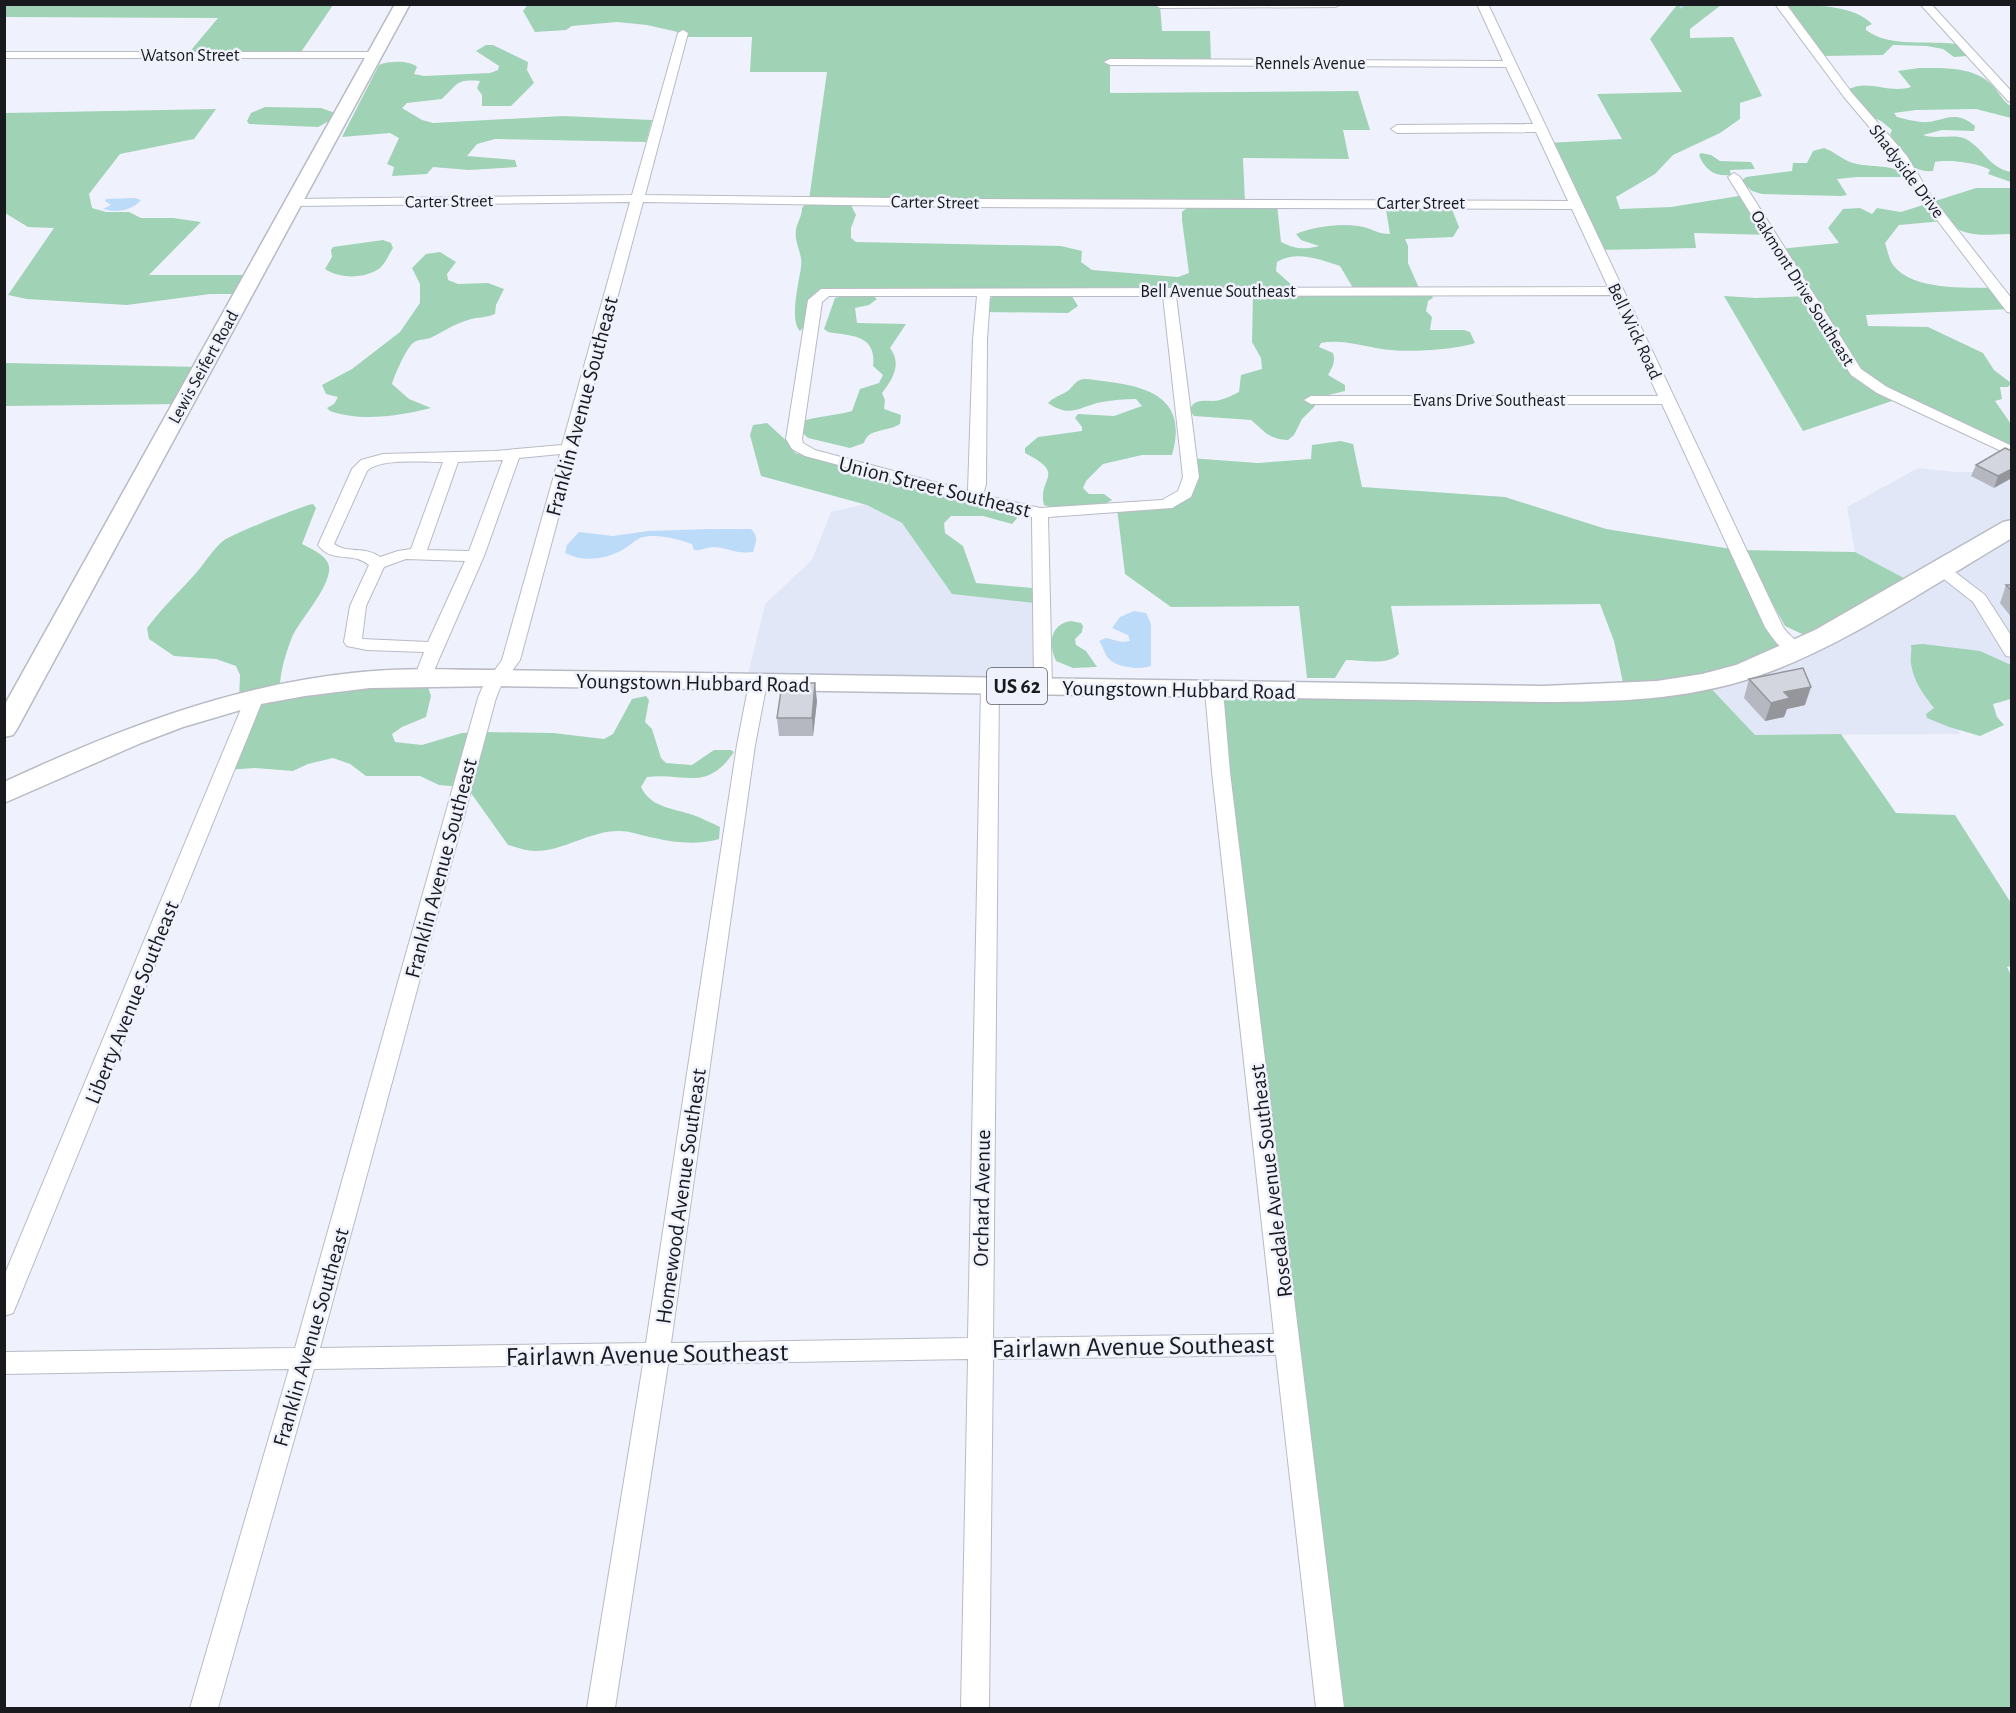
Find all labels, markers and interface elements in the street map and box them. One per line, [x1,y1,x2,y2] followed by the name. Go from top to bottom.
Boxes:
[140,47,240,65] street label: Watson Street
[1255,55,1365,73] street label: Rennels Avenue
[1865,121,1947,222] street label: Shadyside Drive
[405,192,494,212] street label: Carter Street
[891,193,980,213] street label: Carter Street
[1377,195,1465,213] street label: Carter Street
[1747,208,1858,370] street label: Oakmont Drive Southeast
[1604,280,1664,382] street label: Bell Wick Road
[1140,283,1296,301] street label: Bell Avenue Southeast
[542,294,622,518] street label: Franklin Avenue Southeast
[165,308,242,427] street label: Lewis Seifert Road
[1412,392,1566,410] street label: Evans Drive Southeast
[837,452,1033,521] street label: Union Street Southeast
[987,668,1047,704] road number: US 62
[576,670,810,696] street label: Youngstown Hubbard Road
[1062,677,1296,703] street label: Youngstown Hubbard Road
[401,756,481,980] street label: Franklin Avenue Southeast
[81,898,183,1107] street label: Liberty Avenue Southeast
[1246,1063,1296,1299] street label: Rosedale Avenue Southeast
[652,1067,710,1325] street label: Homewood Avenue Southeast
[970,1129,994,1267] street label: Orchard Avenue
[269,1225,353,1449] street label: Franklin Avenue Southeast
[991,1331,1275,1362] street label: Fairlawn Avenue Southeast
[505,1339,789,1370] street label: Fairlawn Avenue Southeast

